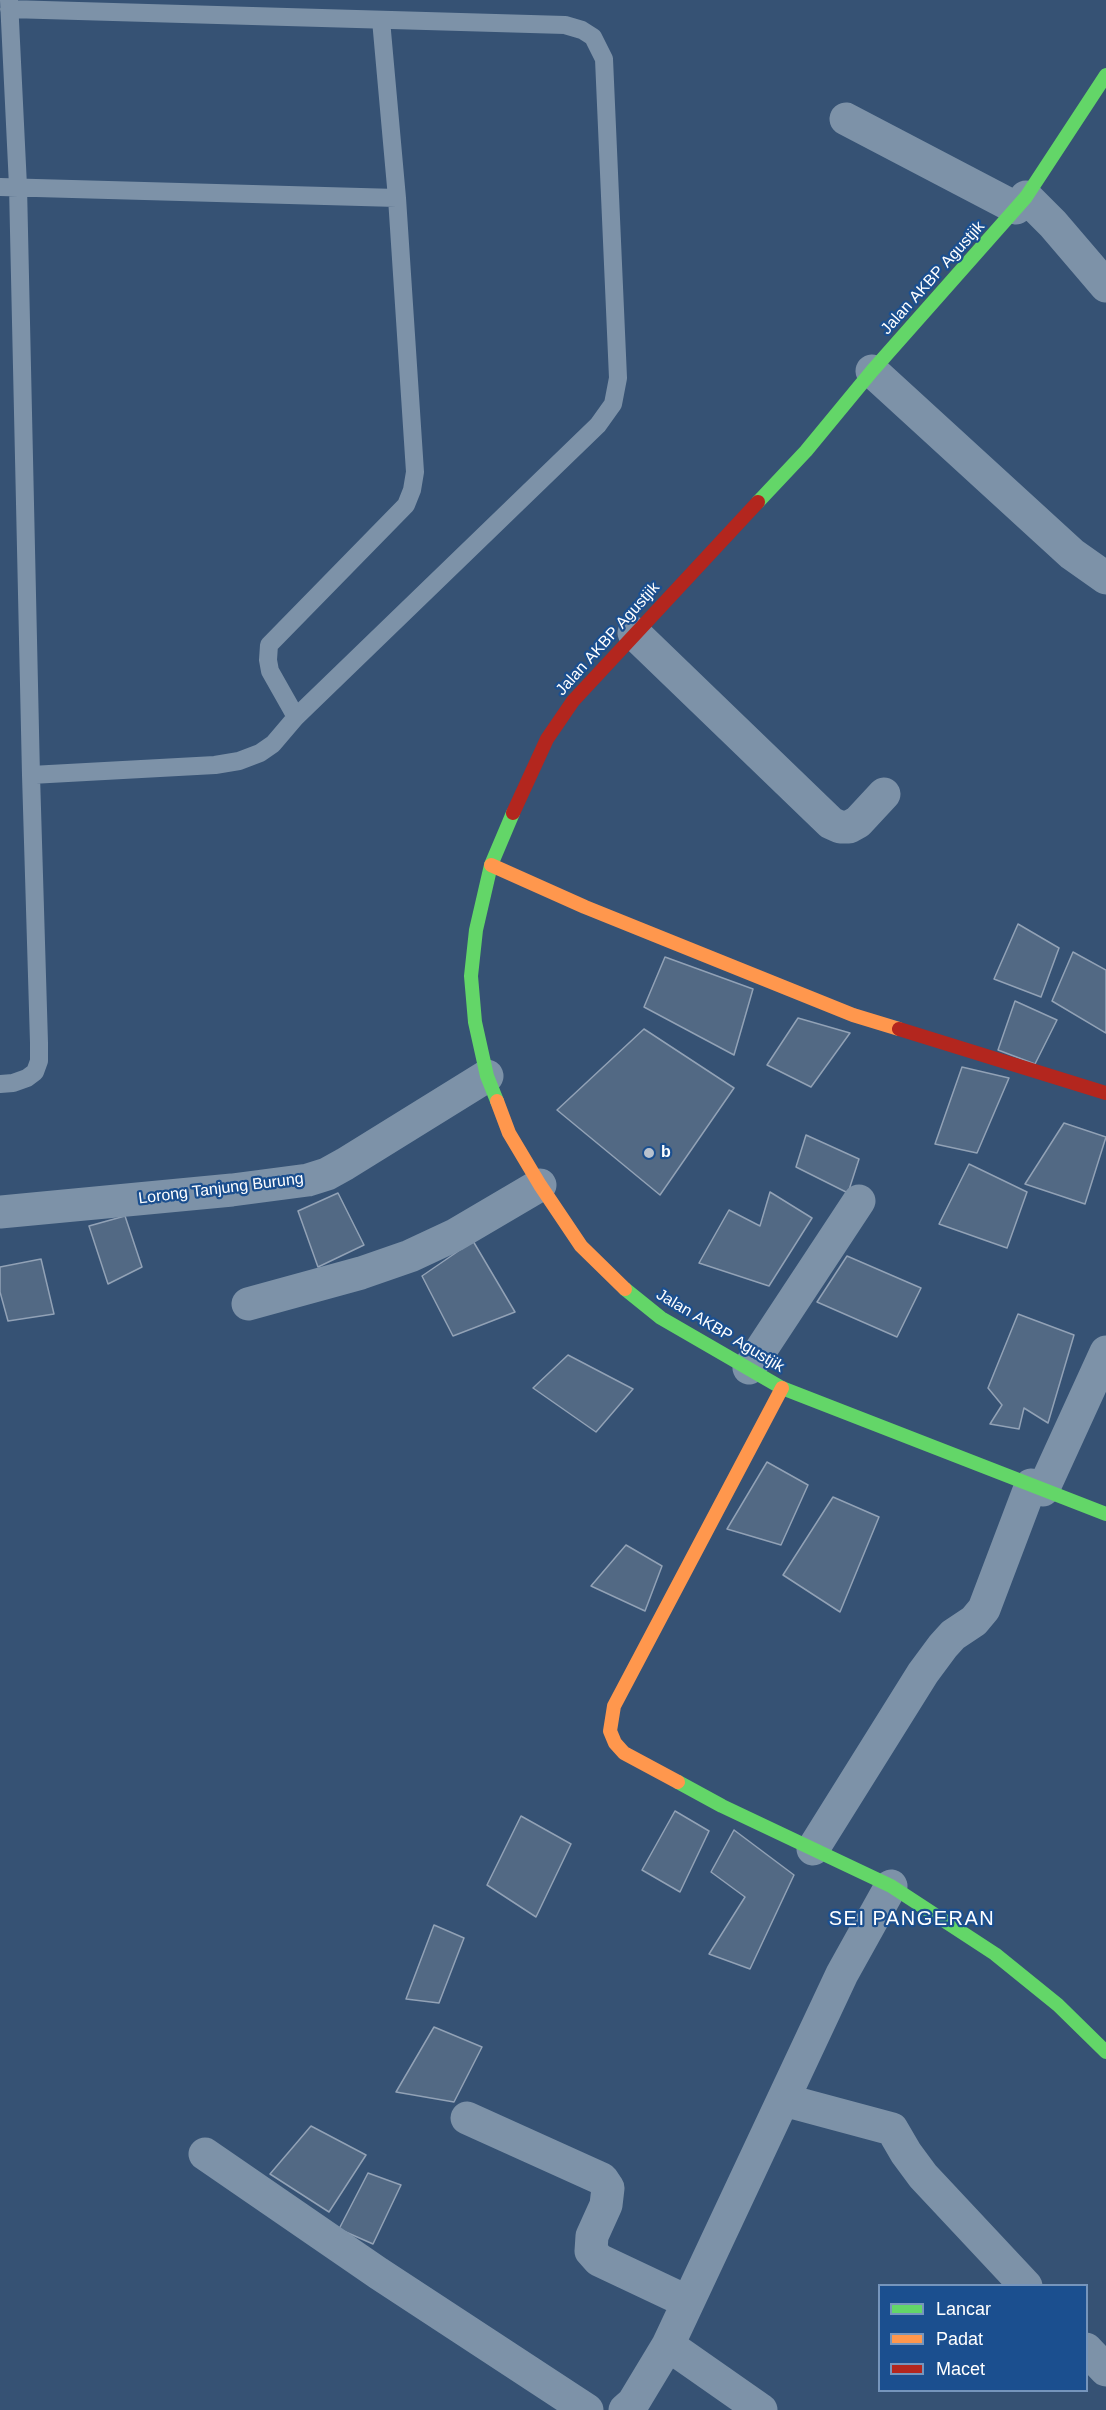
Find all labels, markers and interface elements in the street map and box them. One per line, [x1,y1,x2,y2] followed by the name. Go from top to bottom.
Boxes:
[877,217,989,339] street label: Jalan AKBP Agustjik
[552,578,664,700] street label: Jalan AKBP Agustjik
[661,1143,671,1163] place label: b
[642,1146,656,1160] marker: b
[137,1169,305,1209] street label: Lorong Tanjung Burung
[653,1285,787,1377] street label: Jalan AKBP Agustjik
[829,1907,995,1931] district label: SEI PANGERAN
[878,2284,1088,2392] legend
[936,2299,991,2319] text: Lancar
[936,2329,983,2349] text: Padat
[936,2359,985,2379] text: Macet

